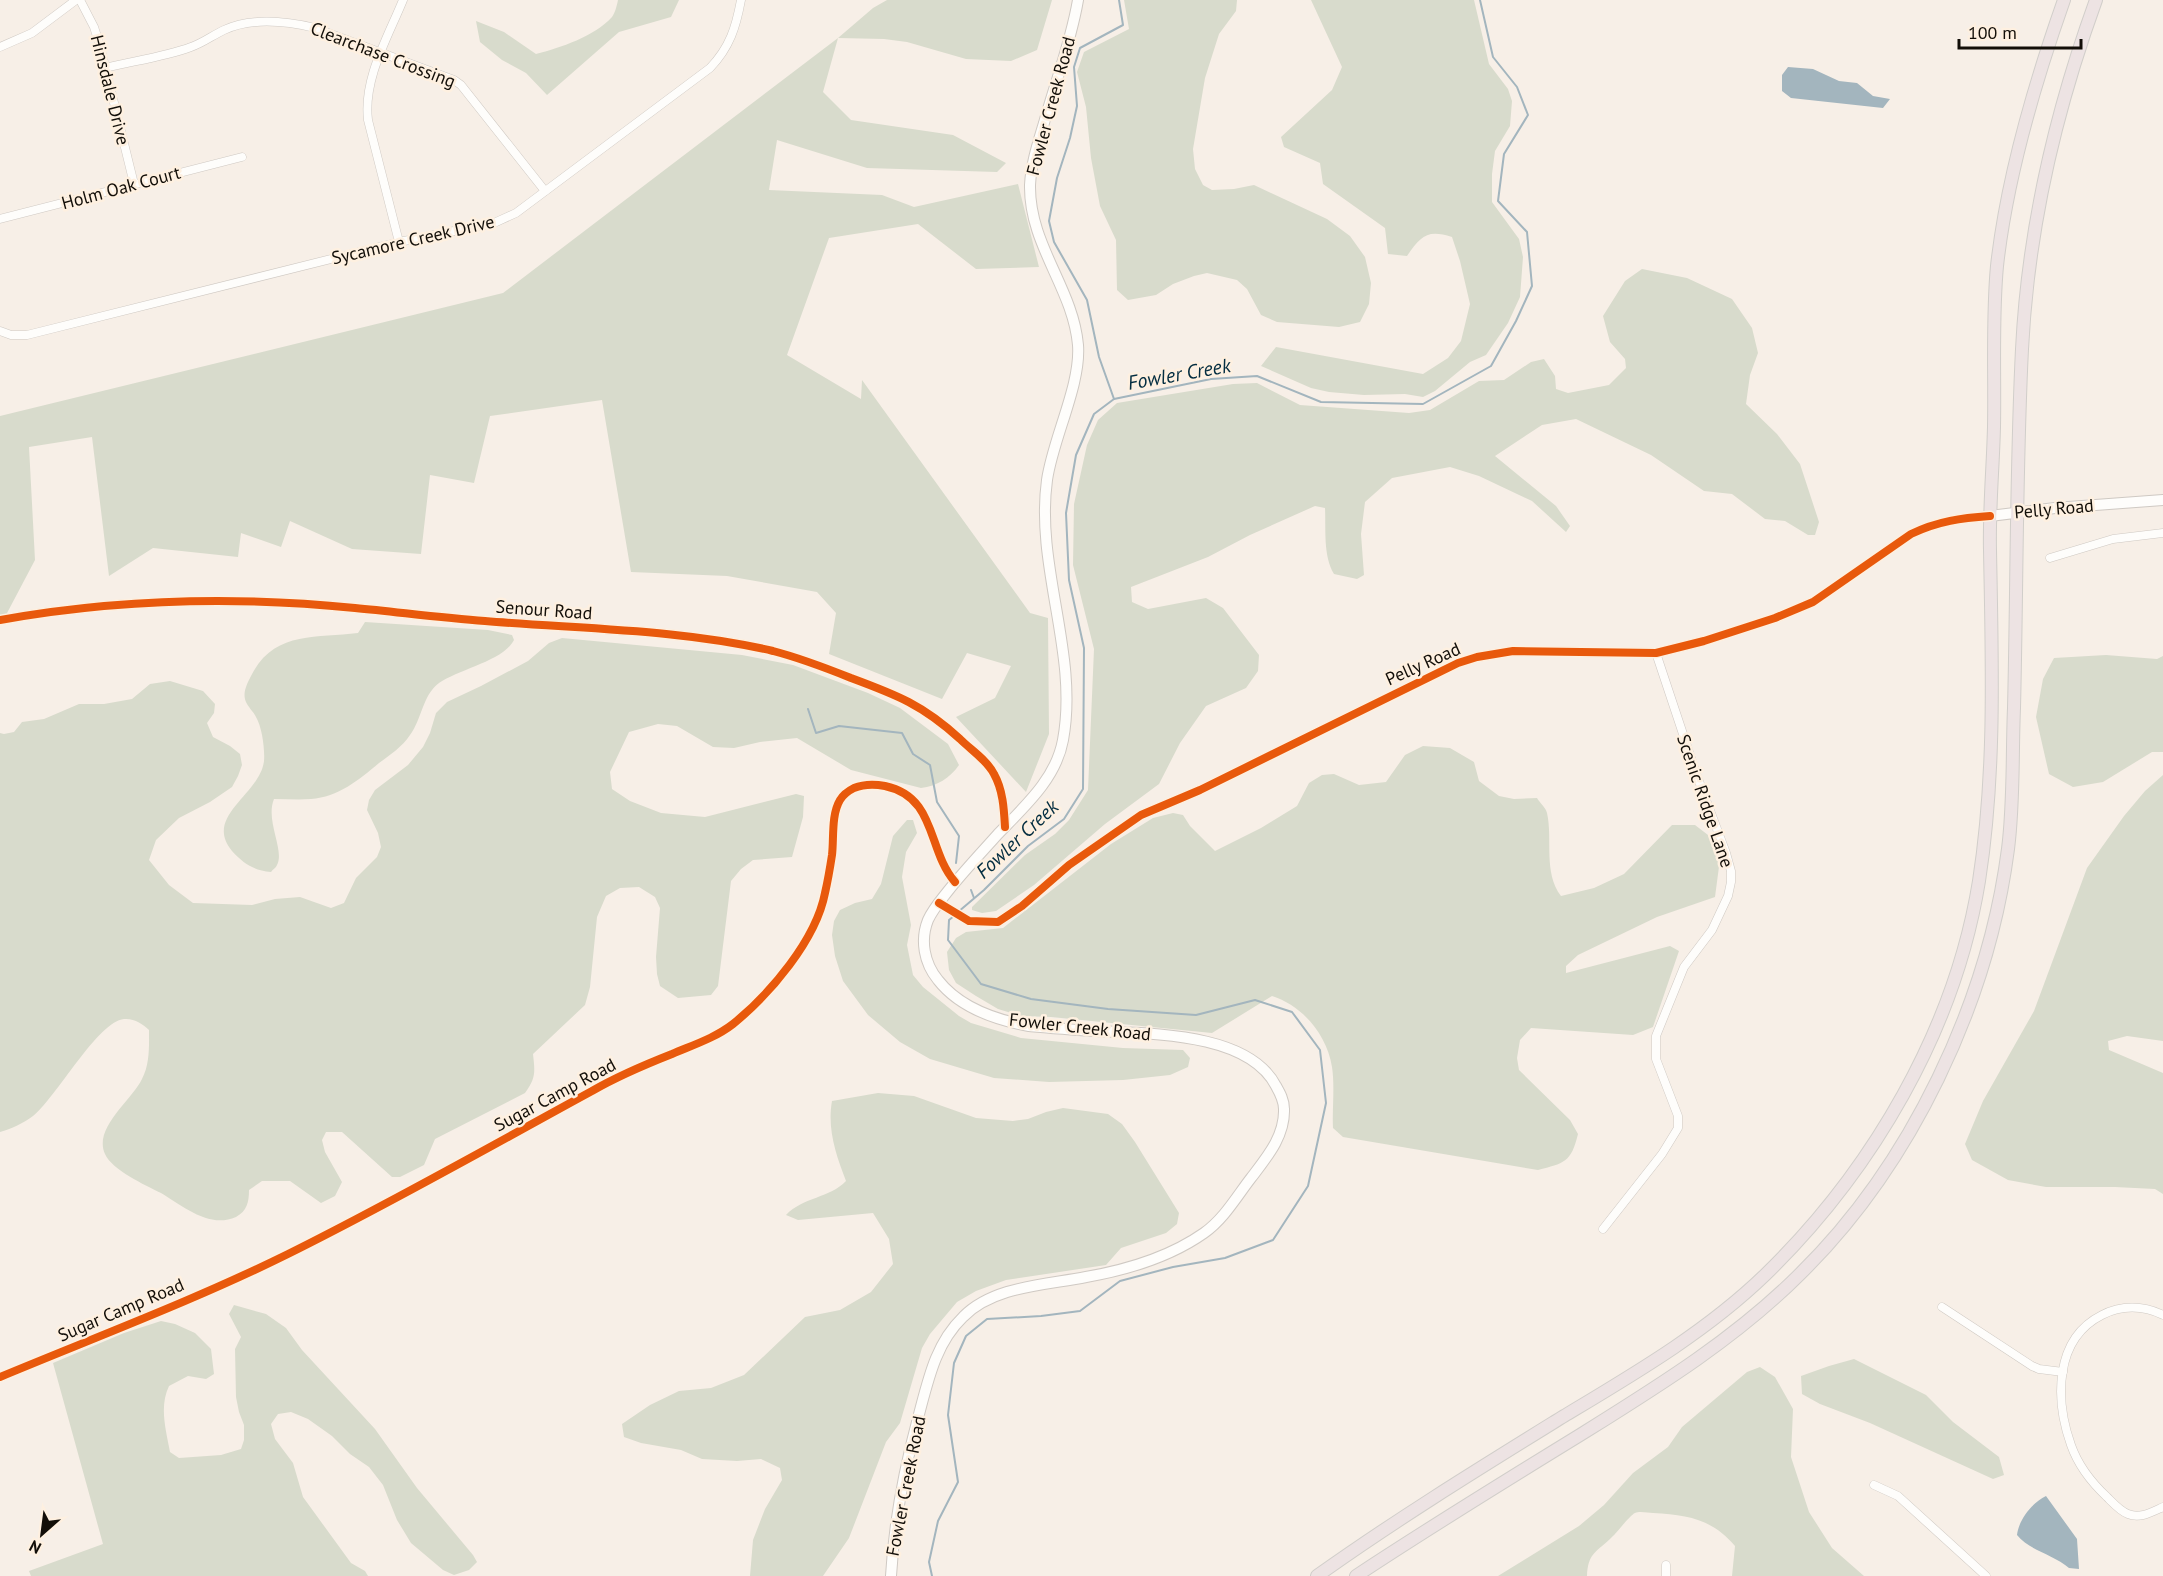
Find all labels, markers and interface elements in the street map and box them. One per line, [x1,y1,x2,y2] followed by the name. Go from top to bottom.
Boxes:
[1959,12,2080,50] scale bar
[307,16,459,93] street label: Clearchase Crossing
[1968,21,2017,44] text: 100 m
[86,33,135,147] street label: Hinsdale Drive
[1021,34,1080,178] street label: Fowler Creek Road
[59,161,183,214] street label: Holm Oak Court
[329,210,497,269] street label: Sycamore Creek Drive
[1125,352,1234,396] water label: Fowler Creek
[2013,494,2095,523] street label: Pelly Road
[495,595,593,624] street label: Senour Road
[1382,637,1464,690] street label: Pelly Road
[1672,731,1739,870] street label: Scenic Ridge Lane
[970,793,1065,884] water label: Fowler Creek
[1008,1008,1152,1045] street label: Fowler Creek Road
[490,1053,620,1136] street label: Sugar Camp Road
[54,1273,187,1346] street label: Sugar Camp Road
[881,1414,930,1558] street label: Fowler Creek Road
[12,1504,72,1564] north arrow
[26,1536,44,1559] text: N

